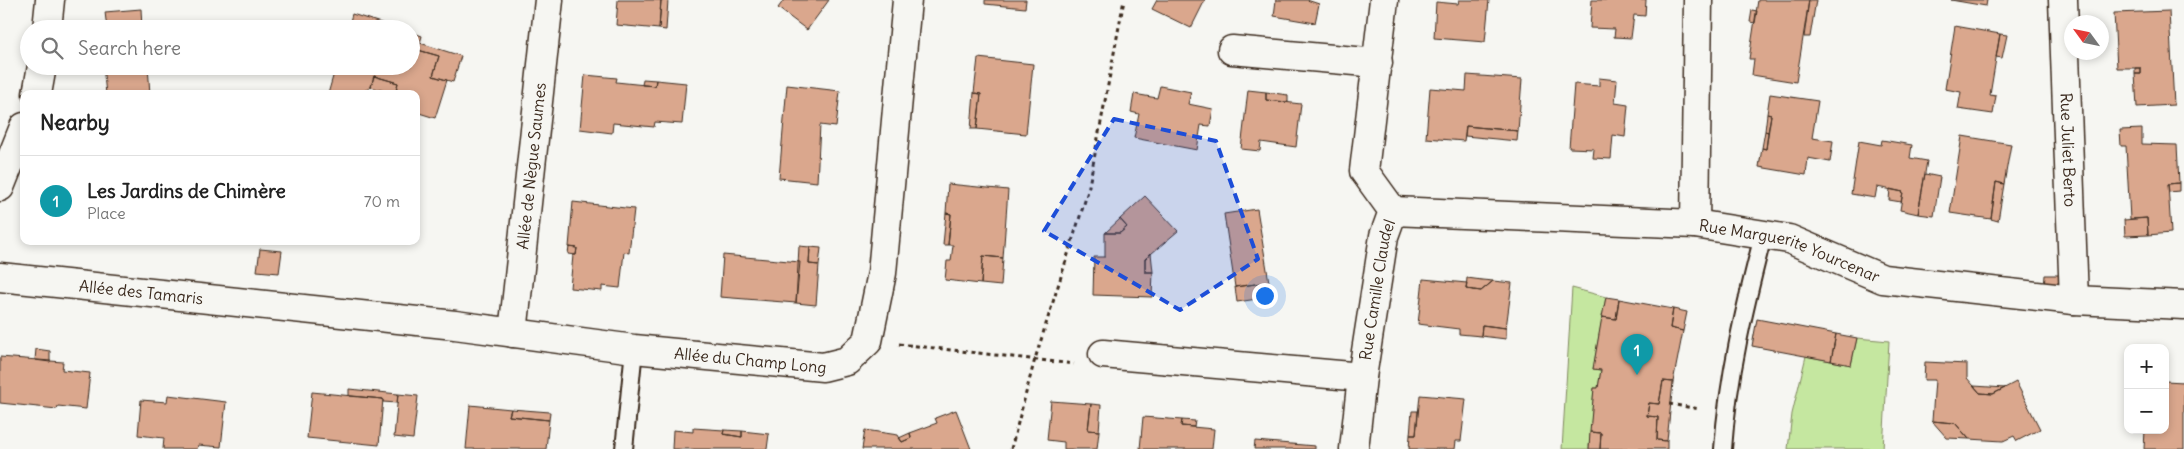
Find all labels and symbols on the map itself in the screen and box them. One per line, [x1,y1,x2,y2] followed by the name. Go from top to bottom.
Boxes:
[2064,15,2109,60] north arrow
[512,81,550,250] street label: Allée de Nègue Saumes
[2056,92,2081,207] street label: Rue Juliet Berto
[1698,215,1883,287] street label: Rue Marguerite Yourcenar
[1355,216,1399,362] street label: Rue Camille Claudel
[78,275,204,308] street label: Allée des Tamaris
[1252,283,1278,309] your location
[1621,334,1653,375] pin: 1
[673,343,827,377] street label: Allée du Champ Long

